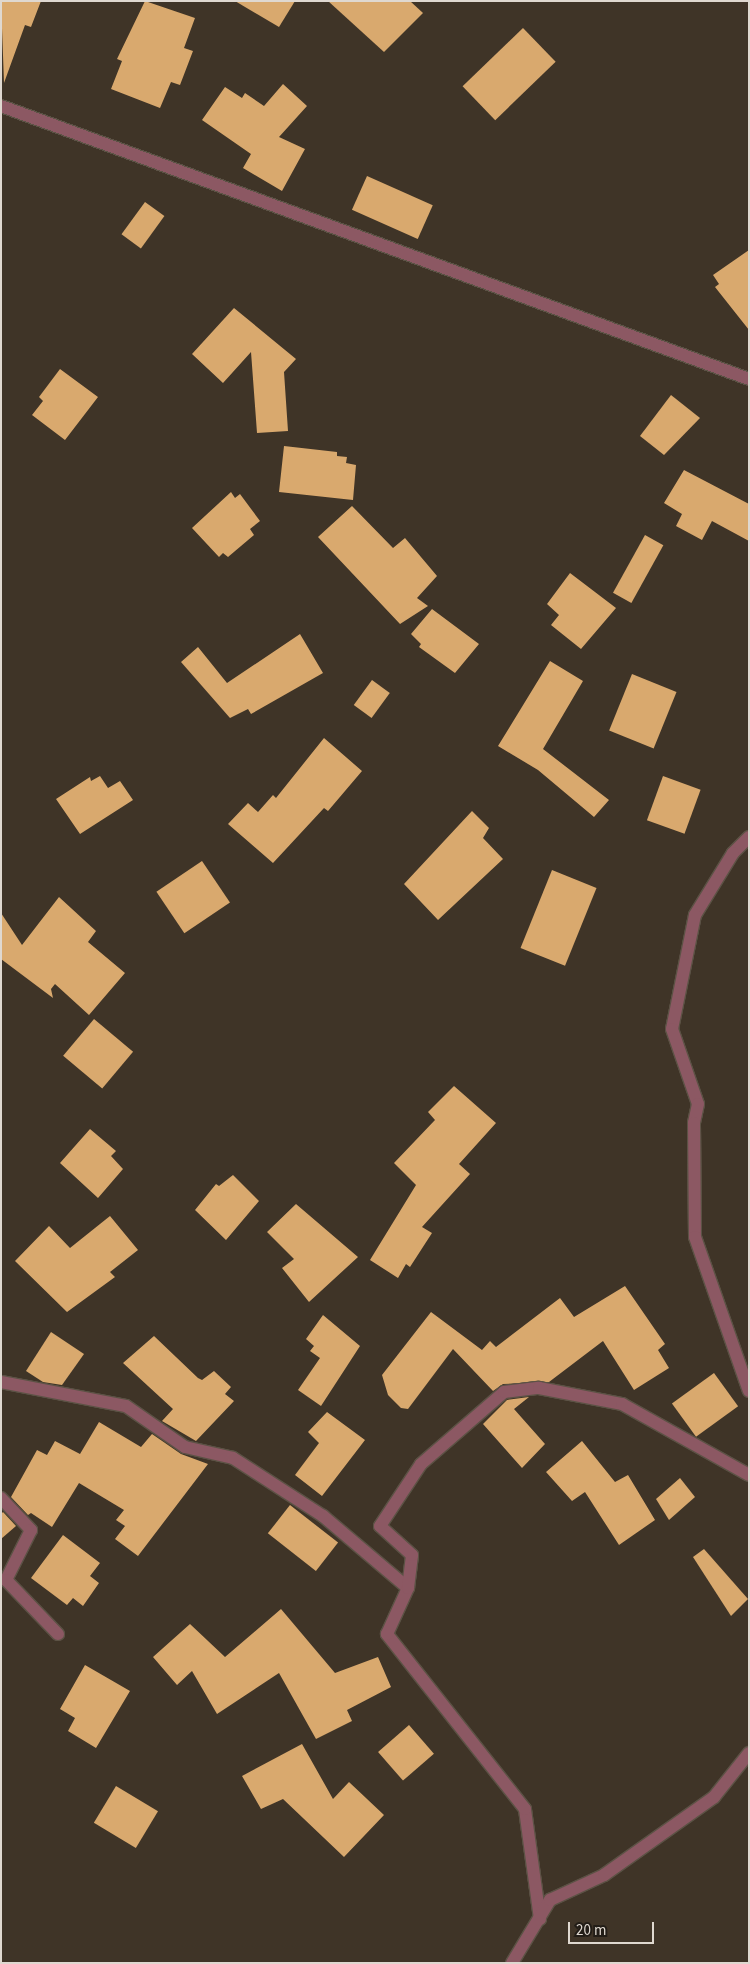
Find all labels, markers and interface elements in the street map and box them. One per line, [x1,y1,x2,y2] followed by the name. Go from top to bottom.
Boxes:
[570,1912,656,1944] scale bar
[576,1920,606,1941] text: 20 m

